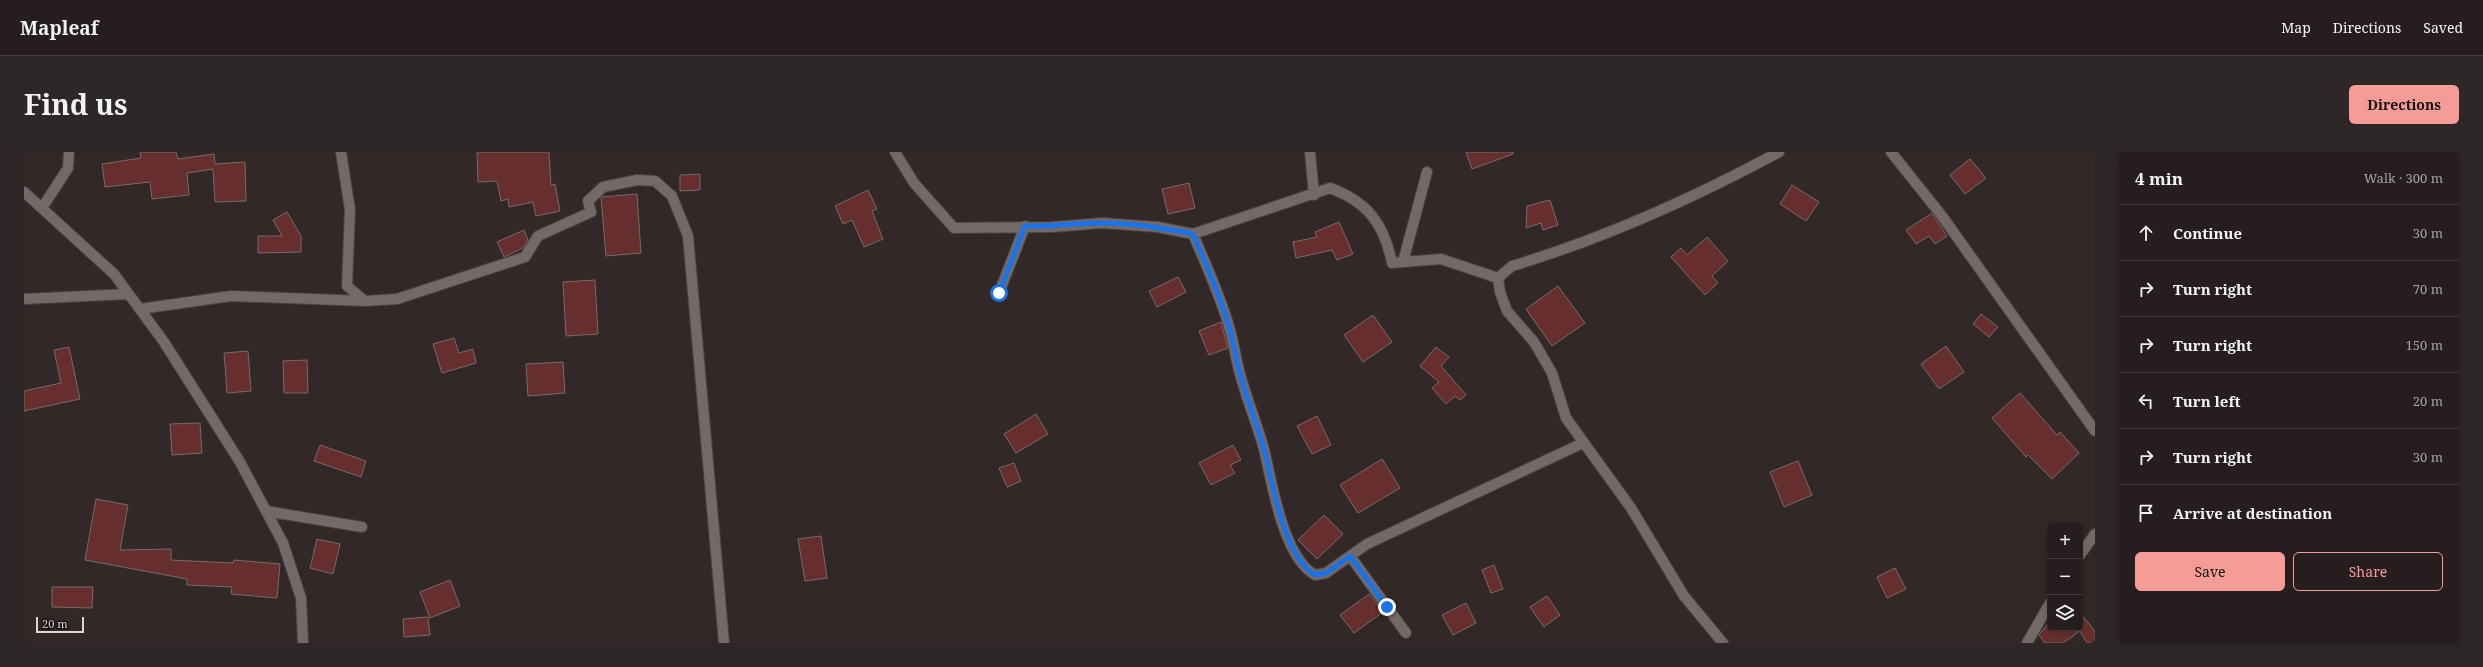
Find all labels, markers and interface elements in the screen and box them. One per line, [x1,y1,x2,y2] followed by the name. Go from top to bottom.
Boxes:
[20,15,98,41] text: Mapleaf
[2281,18,2311,37] text: Map
[2333,18,2401,37] text: Directions
[2423,18,2463,37] text: Saved
[24,85,128,123] text: Find us
[2349,85,2459,124] button: Directions
[2135,167,2183,190] text: 4 min
[2364,169,2443,187] text: Walk · 300 m
[2135,222,2157,244] icon: ahead
[2173,223,2242,243] text: Continue
[2413,224,2443,242] text: 30 m
[2135,278,2157,300] icon: right
[2173,279,2252,299] text: Turn right
[2413,280,2443,298] text: 70 m
[990,284,1008,302] route start
[2135,334,2157,356] icon: right
[2173,335,2252,355] text: Turn right
[2406,336,2443,354] text: 150 m
[2135,390,2157,412] icon: left
[2173,391,2241,411] text: Turn left
[2413,392,2443,410] text: 20 m
[2135,446,2157,468] icon: right
[2173,447,2252,467] text: Turn right
[2413,448,2443,466] text: 30 m
[2135,502,2157,524] icon: arrive
[2173,503,2332,523] text: Arrive at destination
[2047,523,2083,631] map controls
[2047,523,2083,559] button: +
[2135,552,2285,591] button: Save
[2293,552,2443,591] button: Share
[2047,559,2083,595] button: −
[2047,595,2083,631] button: layers
[1378,598,1396,616] route end
[36,615,84,634] scale bar
[42,616,68,631] text: 20 m

